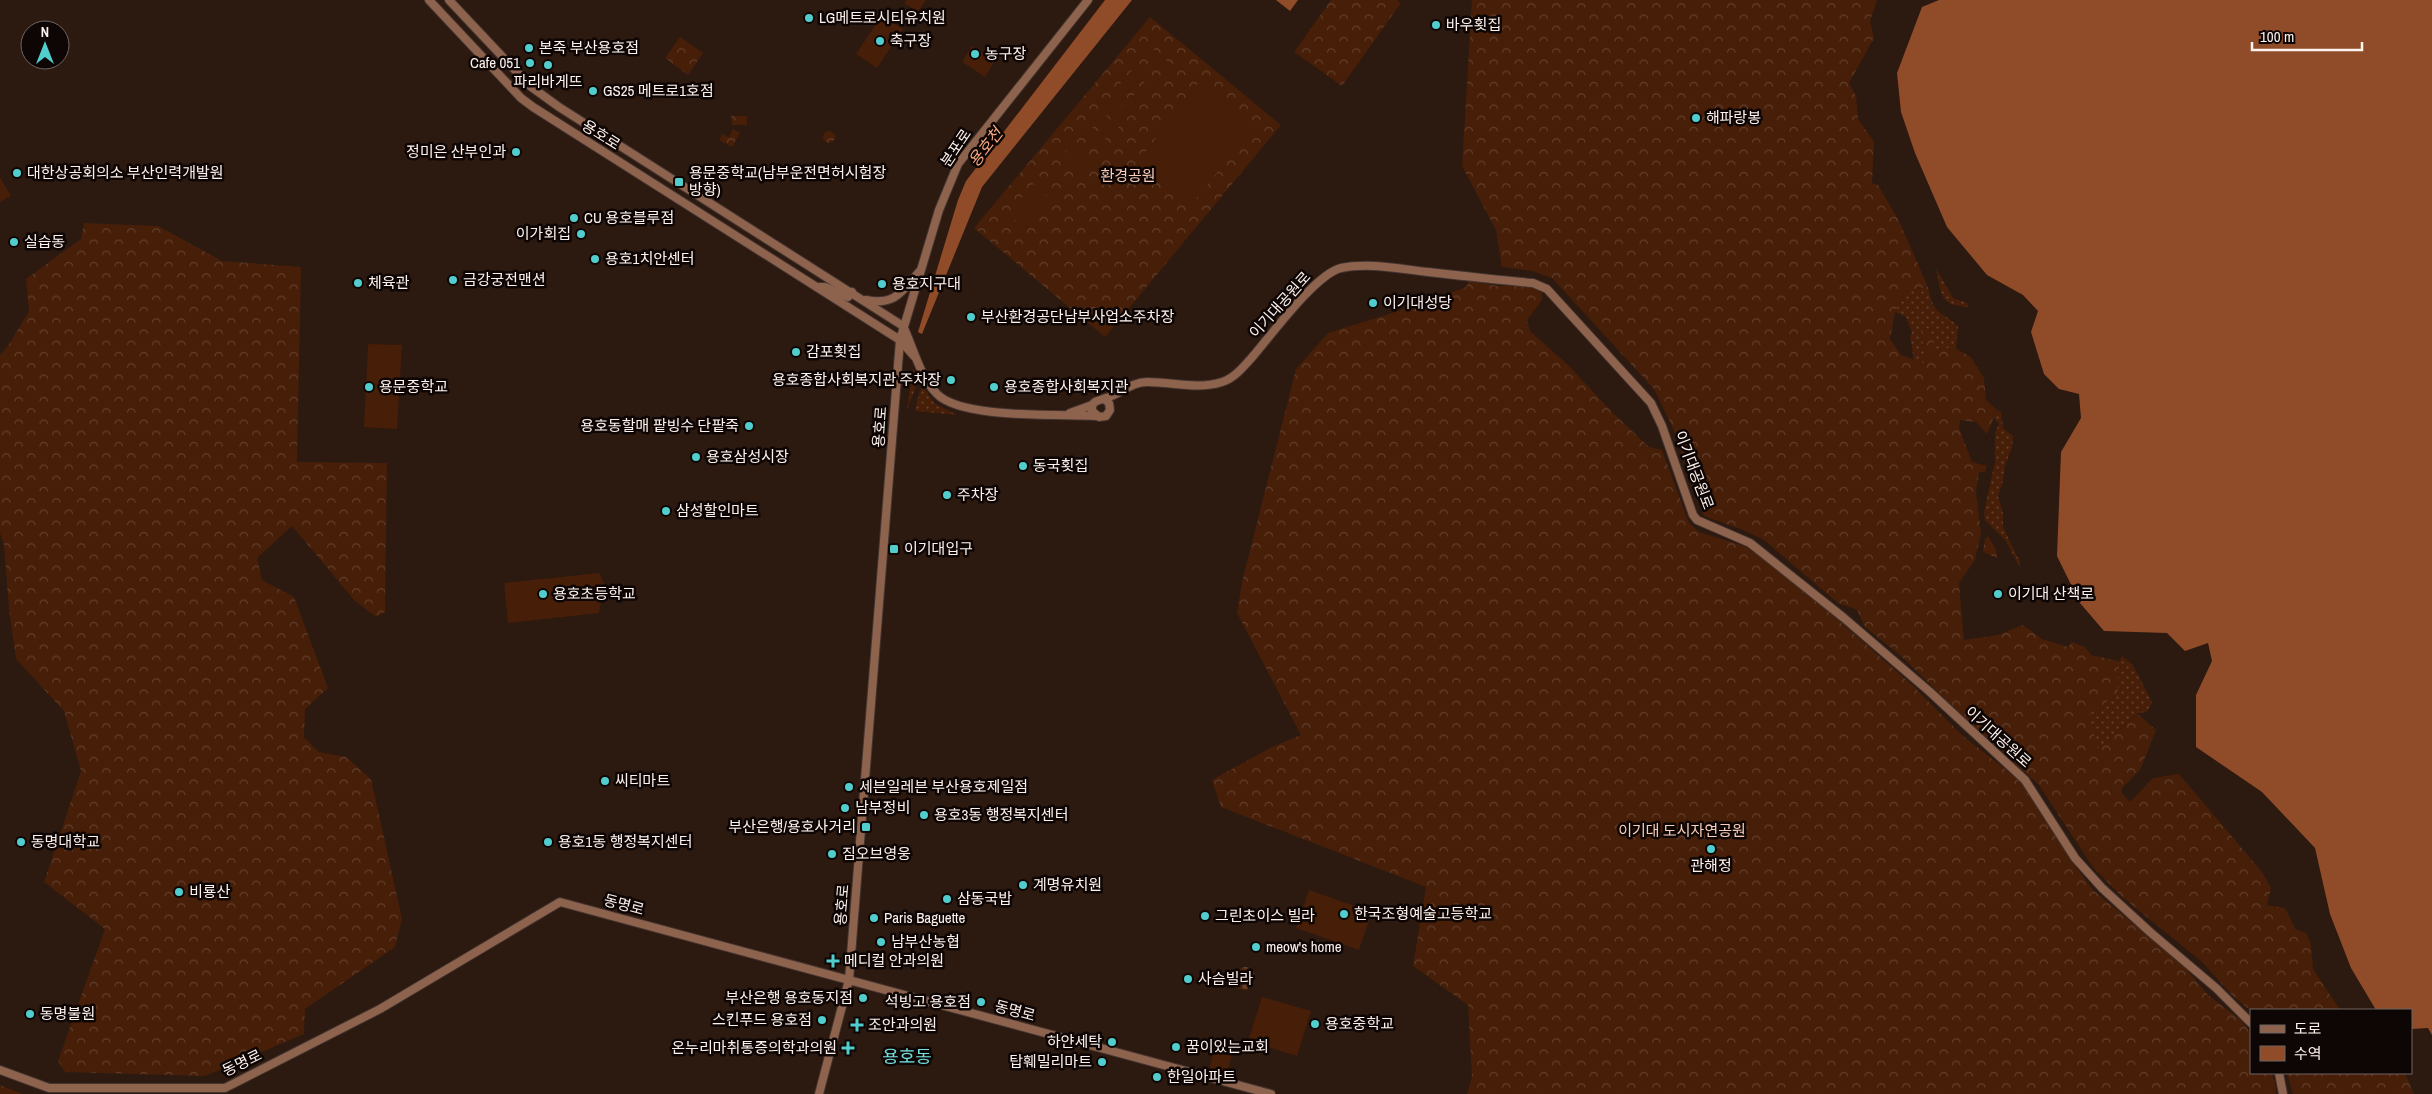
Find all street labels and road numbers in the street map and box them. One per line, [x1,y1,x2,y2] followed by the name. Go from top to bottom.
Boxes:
[578,115,624,154] street label: 용호로
[935,125,976,171] street label: 분포로
[1244,267,1315,342] street label: 이기대공원로
[868,406,891,448] street label: 용호로
[1670,427,1719,512] street label: 이기대공원로
[1961,701,2036,772] street label: 이기대공원로
[829,883,854,926] street label: 용호로
[601,889,647,920] street label: 동명로
[992,995,1038,1026] street label: 동명로
[219,1044,265,1081] street label: 동명로

